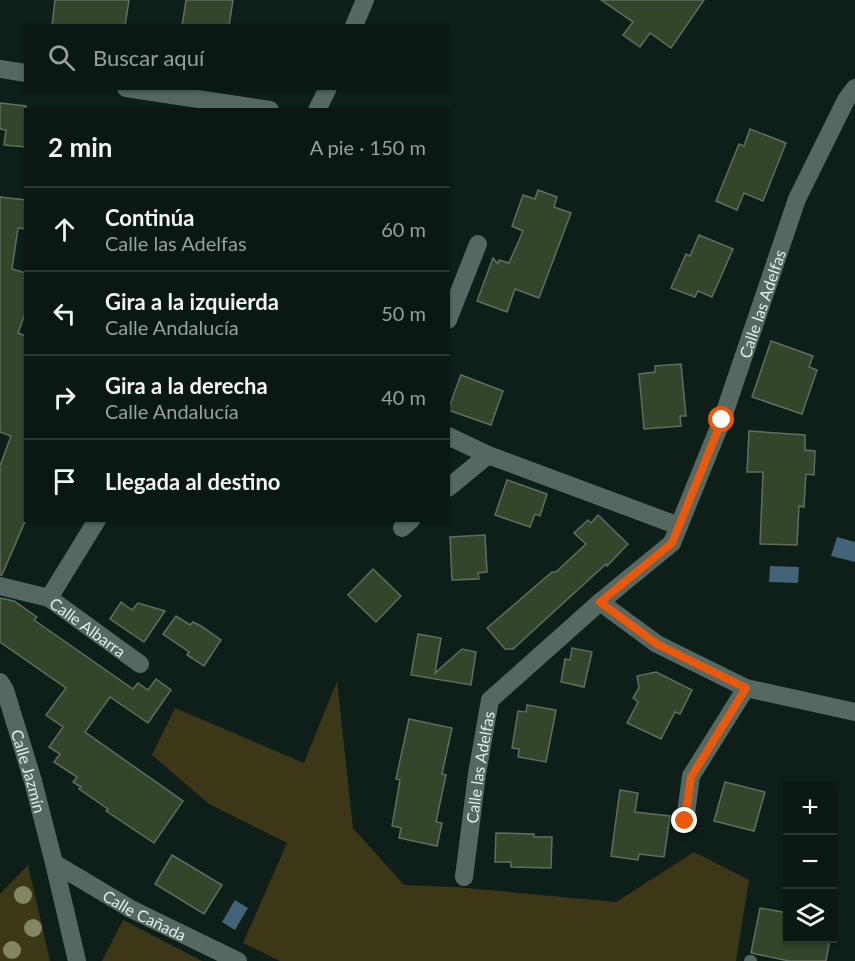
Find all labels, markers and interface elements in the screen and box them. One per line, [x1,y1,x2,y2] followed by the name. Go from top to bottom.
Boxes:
[24,24,450,90] search box
[45,41,78,74] icon: search
[93,44,204,71] text: Buscar aquí
[48,131,112,163] text: 2 min
[310,135,426,159] text: A pie · 150 m
[105,204,194,231] text: Continúa
[48,213,81,246] icon: ahead
[381,217,426,241] text: 60 m
[105,231,247,255] text: Calle las Adelfas
[734,247,789,360] street label: Calle las Adelfas
[105,288,279,315] text: Gira a la izquierda
[48,297,81,330] icon: left
[381,301,426,325] text: 50 m
[105,315,239,339] text: Calle Andalucía
[105,372,268,399] text: Gira a la derecha
[48,381,81,414] icon: right
[381,385,426,409] text: 40 m
[105,399,239,423] text: Calle Andalucía
[708,406,734,432] route start
[48,465,81,498] icon: arrive
[105,468,281,495] text: Llegada al destino
[47,593,130,660] street label: Calle Albarra
[461,709,497,824] street label: Calle las Adelfas
[8,727,50,815] street label: Calle Jazmín
[783,781,837,943] map controls
[783,781,837,835] button: +
[671,807,697,833] route end
[783,835,837,889] button: −
[100,885,190,944] street label: Calle Cañada
[783,889,837,943] button: layers

